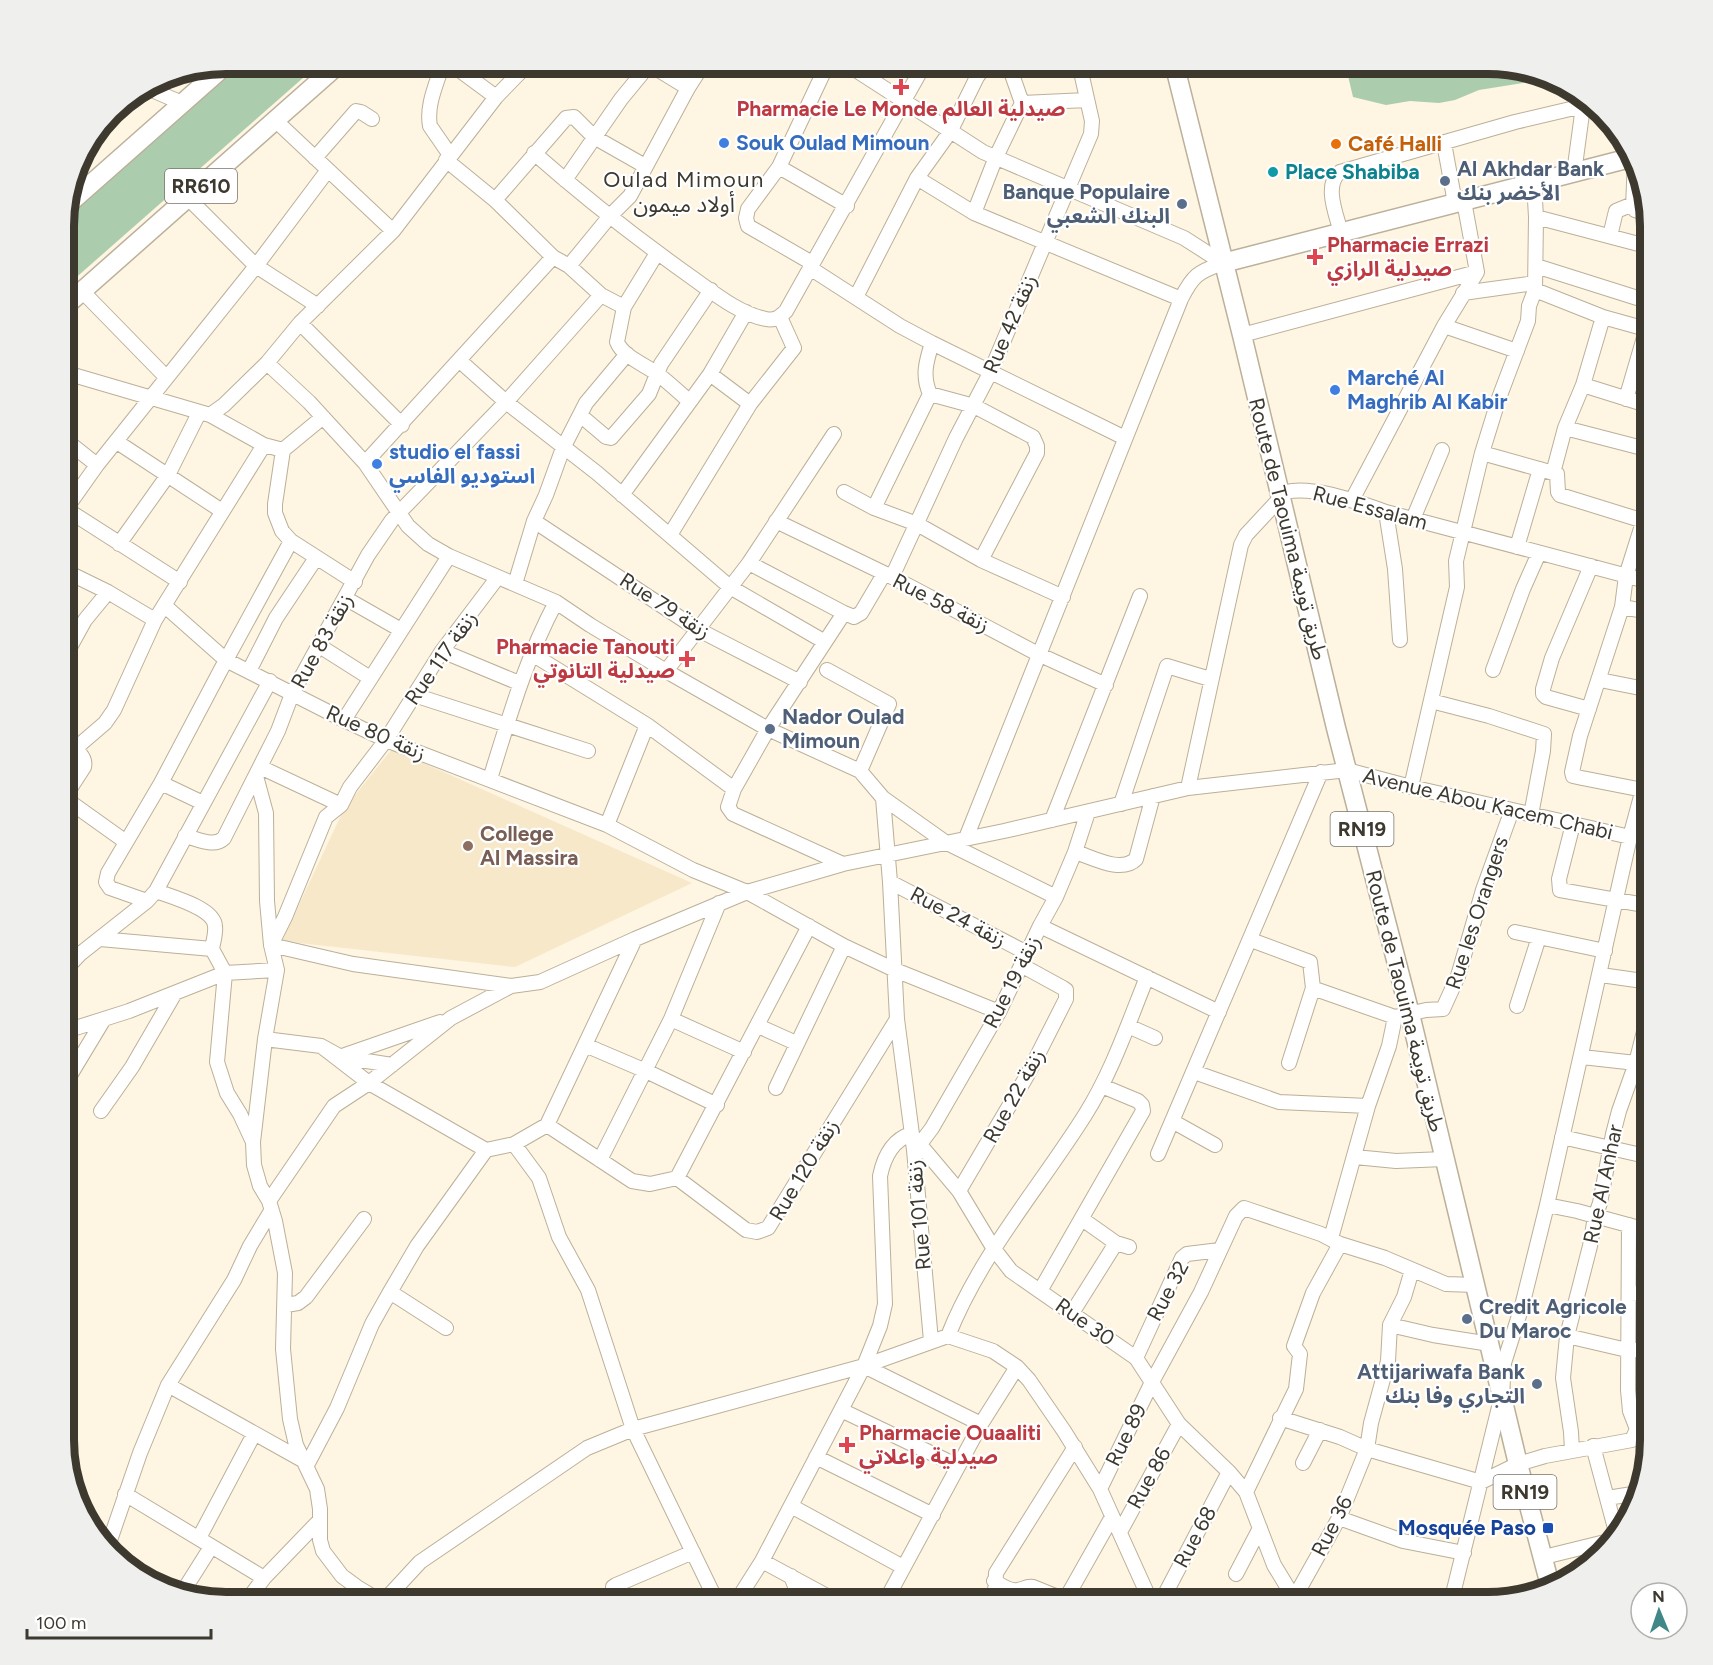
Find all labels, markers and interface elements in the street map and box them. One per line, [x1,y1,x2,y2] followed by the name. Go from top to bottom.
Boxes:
[894,80,908,94] marker: Pharmacie Le Monde صيدلية العالم
[737,96,1065,124] place label: Pharmacie Le Monde صيدلية العالم
[736,130,929,155] place label: Souk Oulad Mimoun
[1348,131,1442,156] place label: Café Halli
[717,136,731,150] marker: Souk Oulad Mimoun
[1329,137,1343,151] marker: Café Halli
[1457,156,1605,205] place label: Al Akhdar Bank الأخضر بنك
[1285,159,1420,184] place label: Place Shabiba
[1266,165,1280,179] marker: Place Shabiba
[603,166,765,218] district label: Oulad Mimoun أولاد ميمون
[165,169,237,203] road number: RR610
[1438,174,1452,188] marker: Al Akhdar Bank الأخضر بنك
[1002,179,1170,233] place label: Banque Populaire البنك الشعبي
[1175,197,1189,211] marker: Banque Populaire البنك الشعبي
[1327,232,1489,286] place label: Pharmacie Errazi صيدلية الرازي
[1308,250,1322,264] marker: Pharmacie Errazi صيدلية الرازي
[978,271,1042,377] street label: Rue 42 زنقة
[1347,365,1507,414] place label: Marché Al Maghrib Al Kabir
[1328,383,1342,397] marker: Marché Al Maghrib Al Kabir
[1243,395,1333,663] street label: Route de Taouima طريق تويمة
[389,439,535,493] place label: studio el fassi استوديو الفاسي
[370,457,384,471] marker: studio el fassi استوديو الفاسي
[1310,480,1430,535] street label: Rue Essalam
[615,567,715,644] street label: Rue 79 زنقة
[889,568,994,638] street label: Rue 58 زنقة
[285,589,358,692] street label: Rue 83 زنقة
[399,606,482,709] street label: Rue 117 زنقة
[496,634,675,688] place label: Pharmacie Tanouti صيدلية التانوتي
[680,652,694,666] marker: Pharmacie Tanouti صيدلية التانوتي
[323,699,430,766] street label: Rue 80 زنقة
[782,704,904,753] place label: Nador Oulad Mimoun
[763,722,777,736] marker: Nador Oulad Mimoun
[1361,763,1616,844] street label: Avenue Abou Kacem Chabi
[1330,812,1394,846] road number: RN19
[480,821,579,870] place label: College Al Massira
[1440,833,1513,992] street label: Rue les Orangers
[461,839,475,853] marker: College Al Massira
[1360,867,1450,1135] street label: Route de Taouima طريق تويمة
[906,881,1010,952] street label: Rue 24 زنقة
[978,931,1046,1032] street label: Rue 19 زنقة
[978,1044,1050,1147] street label: Rue 22 زنقة
[764,1114,844,1225] street label: Rue 120 زنقة
[1578,1122,1627,1246] street label: Rue Al Anhar
[901,1159,936,1271] street label: Rue 101 زنقة
[1141,1256,1194,1325] street label: Rue 32
[1051,1292,1120,1351] street label: Rue 30
[1479,1294,1627,1343] place label: Credit Agricole Du Maroc
[1460,1312,1474,1326] marker: Credit Agricole Du Maroc
[1357,1359,1526,1413] place label: Attijariwafa Bank التجاري وفا بنك
[1530,1377,1544,1391] marker: Attijariwafa Bank التجاري وفا بنك
[1100,1400,1151,1470] street label: Rue 89
[859,1420,1041,1474] place label: Pharmacie Ouaaliti صيدلية واعلاتي
[840,1438,854,1452] marker: Pharmacie Ouaaliti صيدلية واعلاتي
[1122,1443,1176,1513] street label: Rue 86
[1494,1475,1556,1509] road number: RN19
[1306,1491,1357,1560] street label: Rue 36
[1168,1502,1221,1572] street label: Rue 68
[1398,1515,1536,1540] place label: Mosquée Paso
[1541,1521,1555,1535] marker: Mosquée Paso
[1629,1581,1689,1641] north arrow
[1652,1587,1665,1606] text: N
[27,1602,212,1640] scale bar
[36,1612,86,1634] text: 100 m

